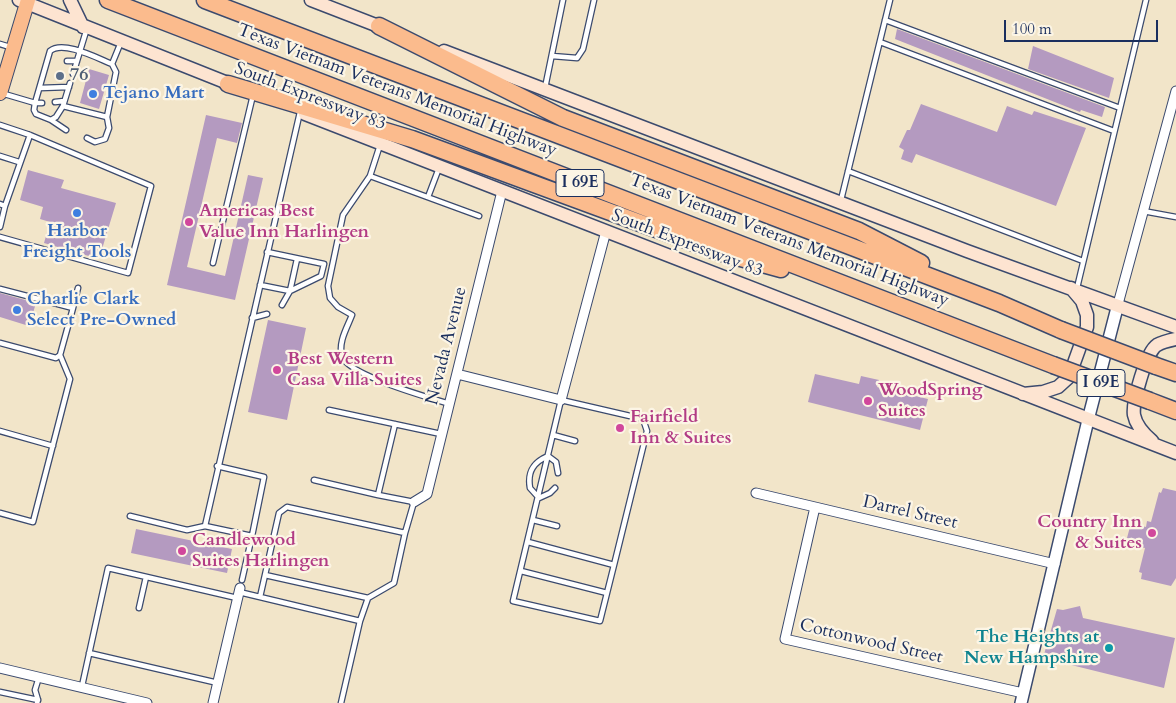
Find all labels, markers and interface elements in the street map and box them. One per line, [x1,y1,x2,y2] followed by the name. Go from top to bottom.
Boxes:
[1006,10,1160,42] scale bar
[1012,19,1052,39] text: 100 m
[234,20,560,162] street label: Texas Vietnam Veterans Memorial Highway
[231,58,389,136] street label: South Expressway 83
[70,65,88,87] place label: 76
[54,70,66,82] marker: 76
[103,83,204,105] place label: Tejano Mart
[87,88,99,100] marker: Tejano Mart
[556,170,604,197] road number: I 69E
[626,170,952,312] street label: Texas Vietnam Veterans Memorial Highway
[199,201,369,243] place label: Americas Best Value Inn Harlingen
[608,205,766,283] street label: South Expressway 83
[71,207,83,219] marker: Harbor Freight Tools
[183,216,195,228] marker: Americas Best Value Inn Harlingen
[23,221,131,264] place label: Harbor Freight Tools
[422,285,472,407] street label: Nevada Avenue
[27,289,176,332] place label: Charlie Clark Select Pre-Owned
[11,304,23,316] marker: Charlie Clark Select Pre-Owned
[287,349,422,392] place label: Best Western Casa Villa Suites
[271,364,283,376] marker: Best Western Casa Villa Suites
[1077,369,1125,396] road number: I 69E
[878,380,982,422] place label: WoodSpring Suites
[862,395,874,407] marker: WoodSpring Suites
[630,407,731,449] place label: Fairfield Inn & Suites
[614,422,626,434] marker: Fairfield Inn & Suites
[861,492,959,534] street label: Darrel Street
[1037,512,1142,554] place label: Country Inn & Suites
[1146,527,1158,539] marker: Country Inn & Suites
[192,530,329,572] place label: Candlewood Suites Harlingen
[176,545,188,557] marker: Candlewood Suites Harlingen
[797,615,945,669] street label: Cottonwood Street
[964,627,1099,670] place label: The Heights at New Hampshire
[1103,642,1115,654] marker: The Heights at New Hampshire

